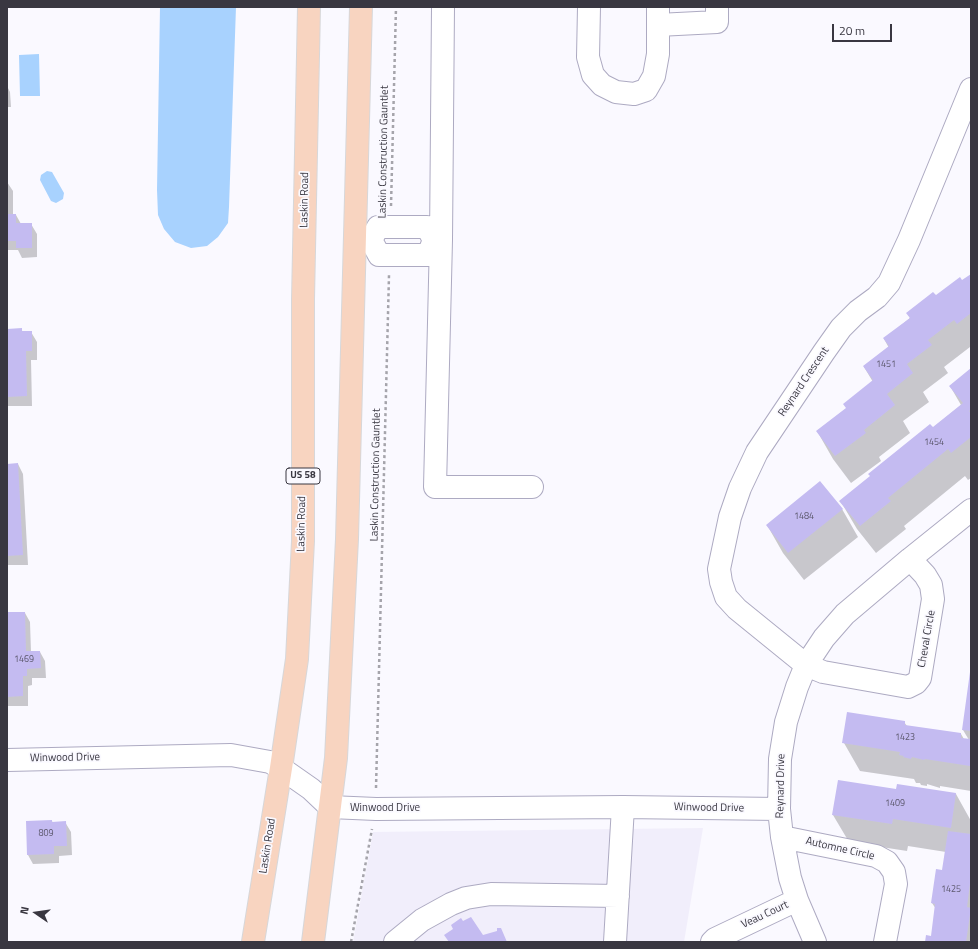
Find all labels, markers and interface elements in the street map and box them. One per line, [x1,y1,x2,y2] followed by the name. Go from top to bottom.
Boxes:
[834,16,894,42] scale bar
[839,21,865,40] text: 20 m
[376,85,392,219] street label: Laskin Construction Gauntlet
[298,172,312,228] street label: Laskin Road
[776,345,832,419] street label: Reynard Crescent
[876,360,896,370] house number: 1451
[368,408,384,542] street label: Laskin Construction Gauntlet
[924,438,944,448] house number: 1454
[286,468,320,484] road number: US 58
[295,496,309,552] street label: Laskin Road
[794,512,814,522] house number: 1484
[915,609,939,669] street label: Cheval Circle
[14,655,34,665] house number: 1469
[895,733,915,743] house number: 1423
[30,751,100,765] street label: Winwood Drive
[774,753,788,819] street label: Reynard Drive
[885,799,905,809] house number: 1409
[350,801,420,815] street label: Winwood Drive
[674,801,744,815] street label: Winwood Drive
[257,817,279,875] street label: Laskin Road
[38,829,54,839] house number: 809
[804,835,876,863] street label: Automne Circle
[941,885,961,895] house number: 1425
[16,893,56,933] north arrow
[739,898,791,932] street label: Veau Court
[16,905,33,916] text: N

